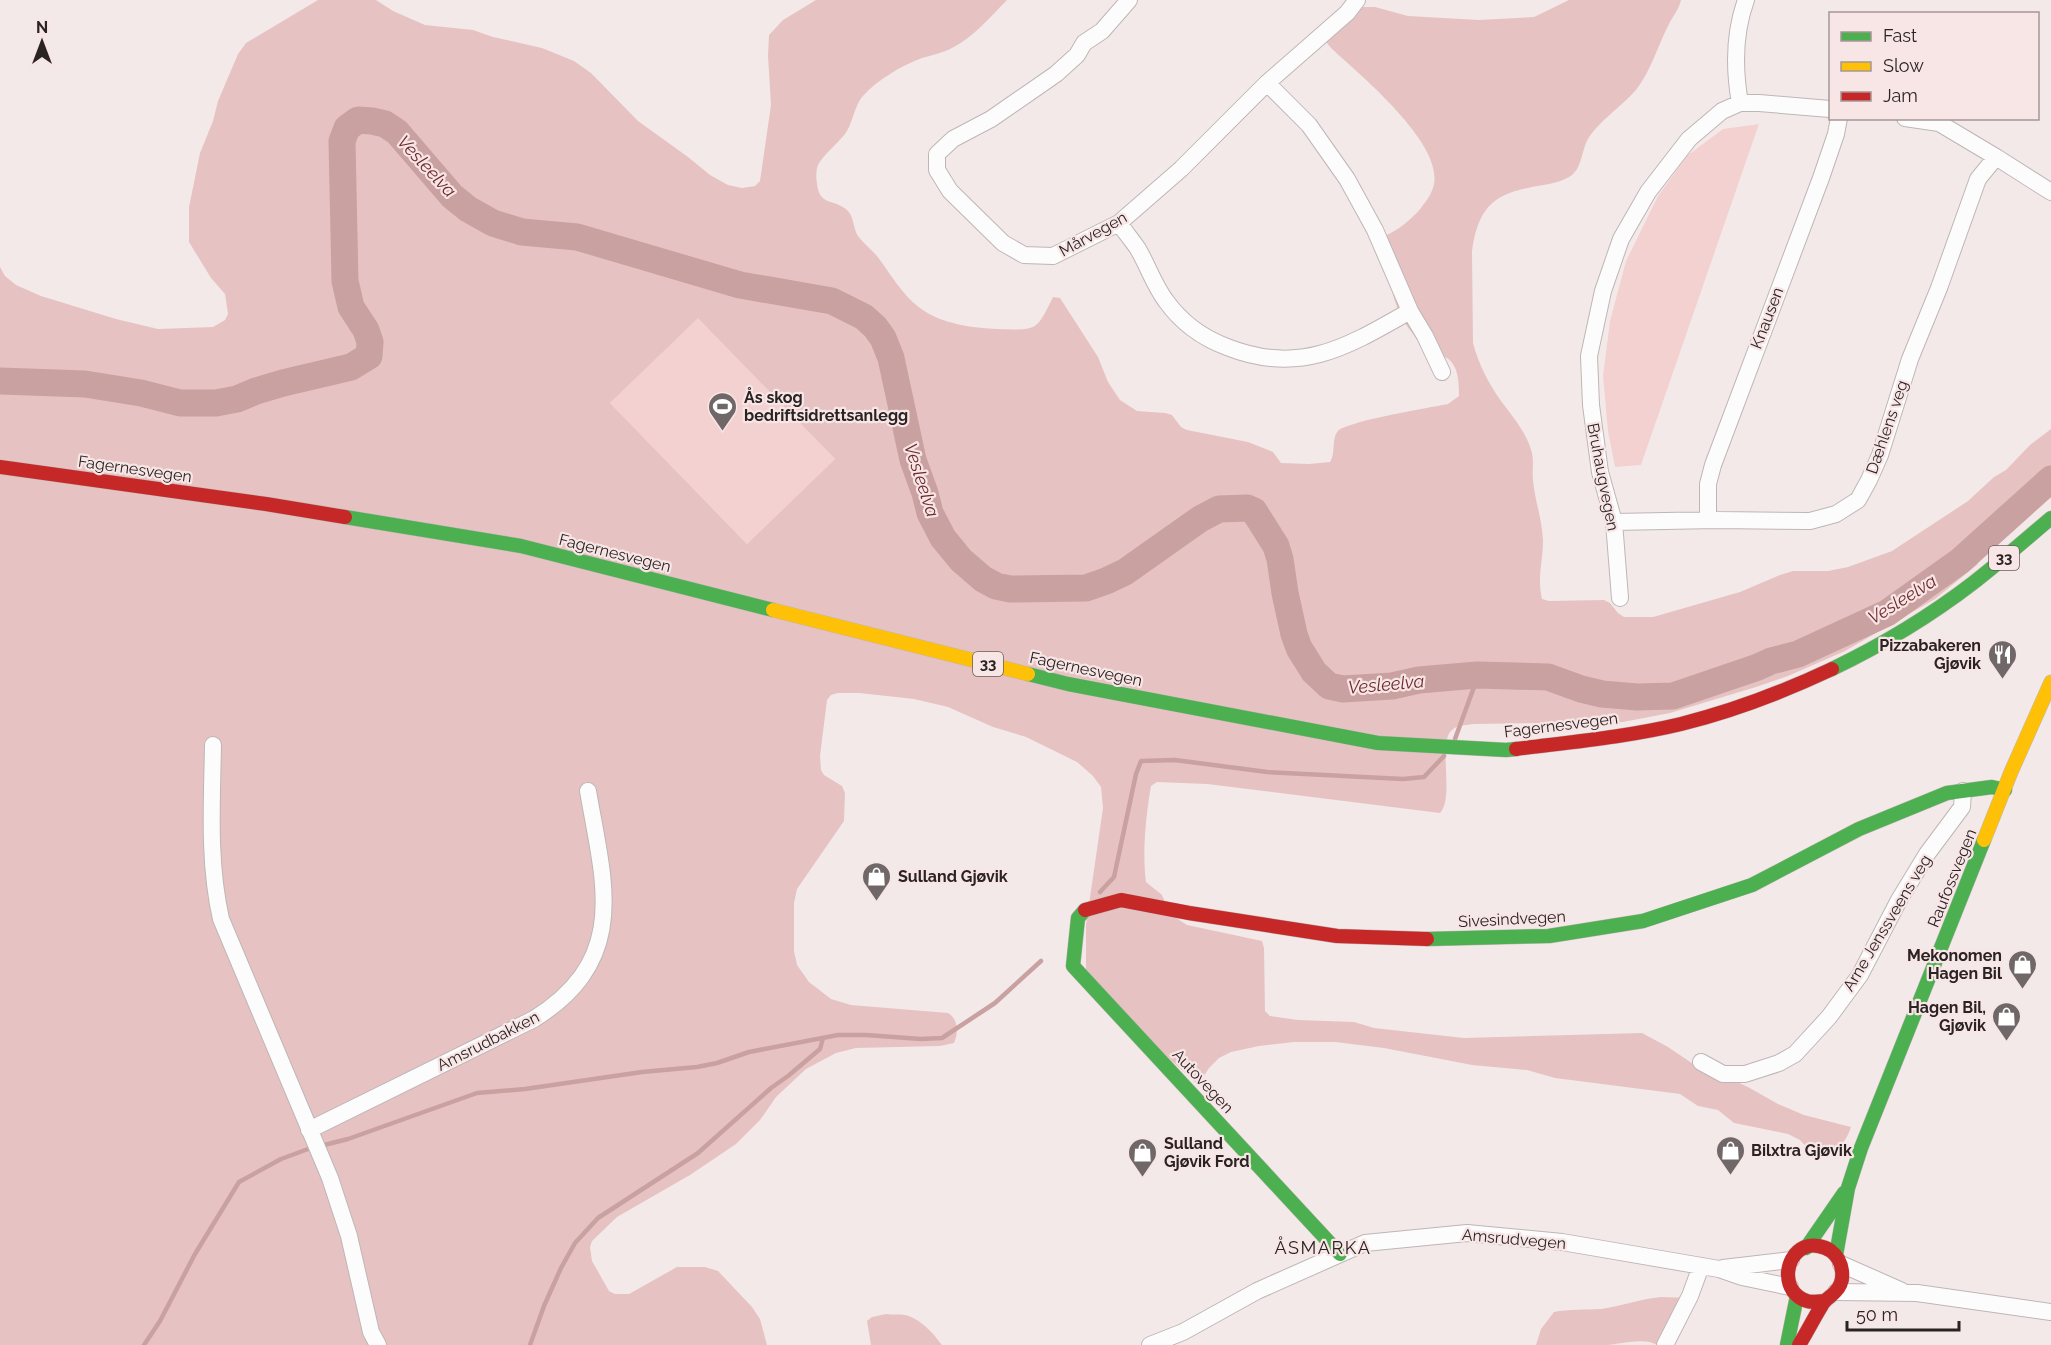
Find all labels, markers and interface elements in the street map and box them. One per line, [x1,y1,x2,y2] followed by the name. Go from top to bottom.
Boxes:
[12,12,72,72] north arrow
[1829,12,2039,120] legend
[36,18,48,37] text: N
[1883,25,1917,46] text: Fast
[1883,55,1924,76] text: Slow
[1883,85,1918,106] text: Jam
[393,131,461,201] water label: Vesleelva
[1056,208,1130,260] street label: Mårvegen
[1747,285,1787,351] street label: Knausen
[1862,378,1912,476] street label: Dæhlens veg
[744,387,908,425] place label: Ås skog bedriftsidrettsanlegg
[707,390,739,432] sports icon: Ås skog bedriftsidrettsanlegg
[1583,421,1623,533] street label: Bruhaugvegen
[900,440,944,520] water label: Vesleelva
[77,452,193,486] street label: Fagernesvegen
[557,530,673,576] street label: Fagernesvegen
[1989,546,2019,570] road number: 33
[1864,570,1940,628] water label: Vesleelva
[1879,636,1981,673] place label: Pizzabakeren Gjøvik
[1986,638,2018,680] restaurant icon: Pizzabakeren Gjøvik
[1028,648,1144,690] street label: Fagernesvegen
[973,652,1003,676] road number: 33
[1347,670,1425,698] water label: Vesleelva
[1503,709,1619,741] street label: Fagernesvegen
[1924,826,1980,930] street label: Raufossvegen
[1839,851,1935,995] street label: Arne Jenssveens veg
[861,860,893,902] shop icon: Sulland Gjøvik
[898,867,1008,886] place label: Sulland Gjøvik
[1458,907,1566,931] street label: Sivesindvegen
[1907,946,2003,983] place label: Mekonomen Hagen Bil
[2007,948,2039,990] shop icon: Mekonomen Hagen Bil
[1908,998,1986,1035] place label: Hagen Bil, Gjøvik
[1991,1000,2023,1042] shop icon: Hagen Bil, Gjøvik
[434,1007,542,1075] street label: Amsrudbakken
[1168,1045,1238,1117] street label: Autovegen
[1164,1134,1250,1171] place label: Sulland Gjøvik Ford
[1714,1134,1746,1176] shop icon: Bilxtra Gjøvik
[1127,1136,1159,1178] shop icon: Sulland Gjøvik Ford
[1751,1141,1852,1160] place label: Bilxtra Gjøvik
[1461,1225,1567,1253] street label: Amsrudvegen
[1275,1236,1371,1258] district label: ÅSMARKA
[1847,1294,1960,1332] scale bar
[1856,1304,1898,1325] text: 50 m

